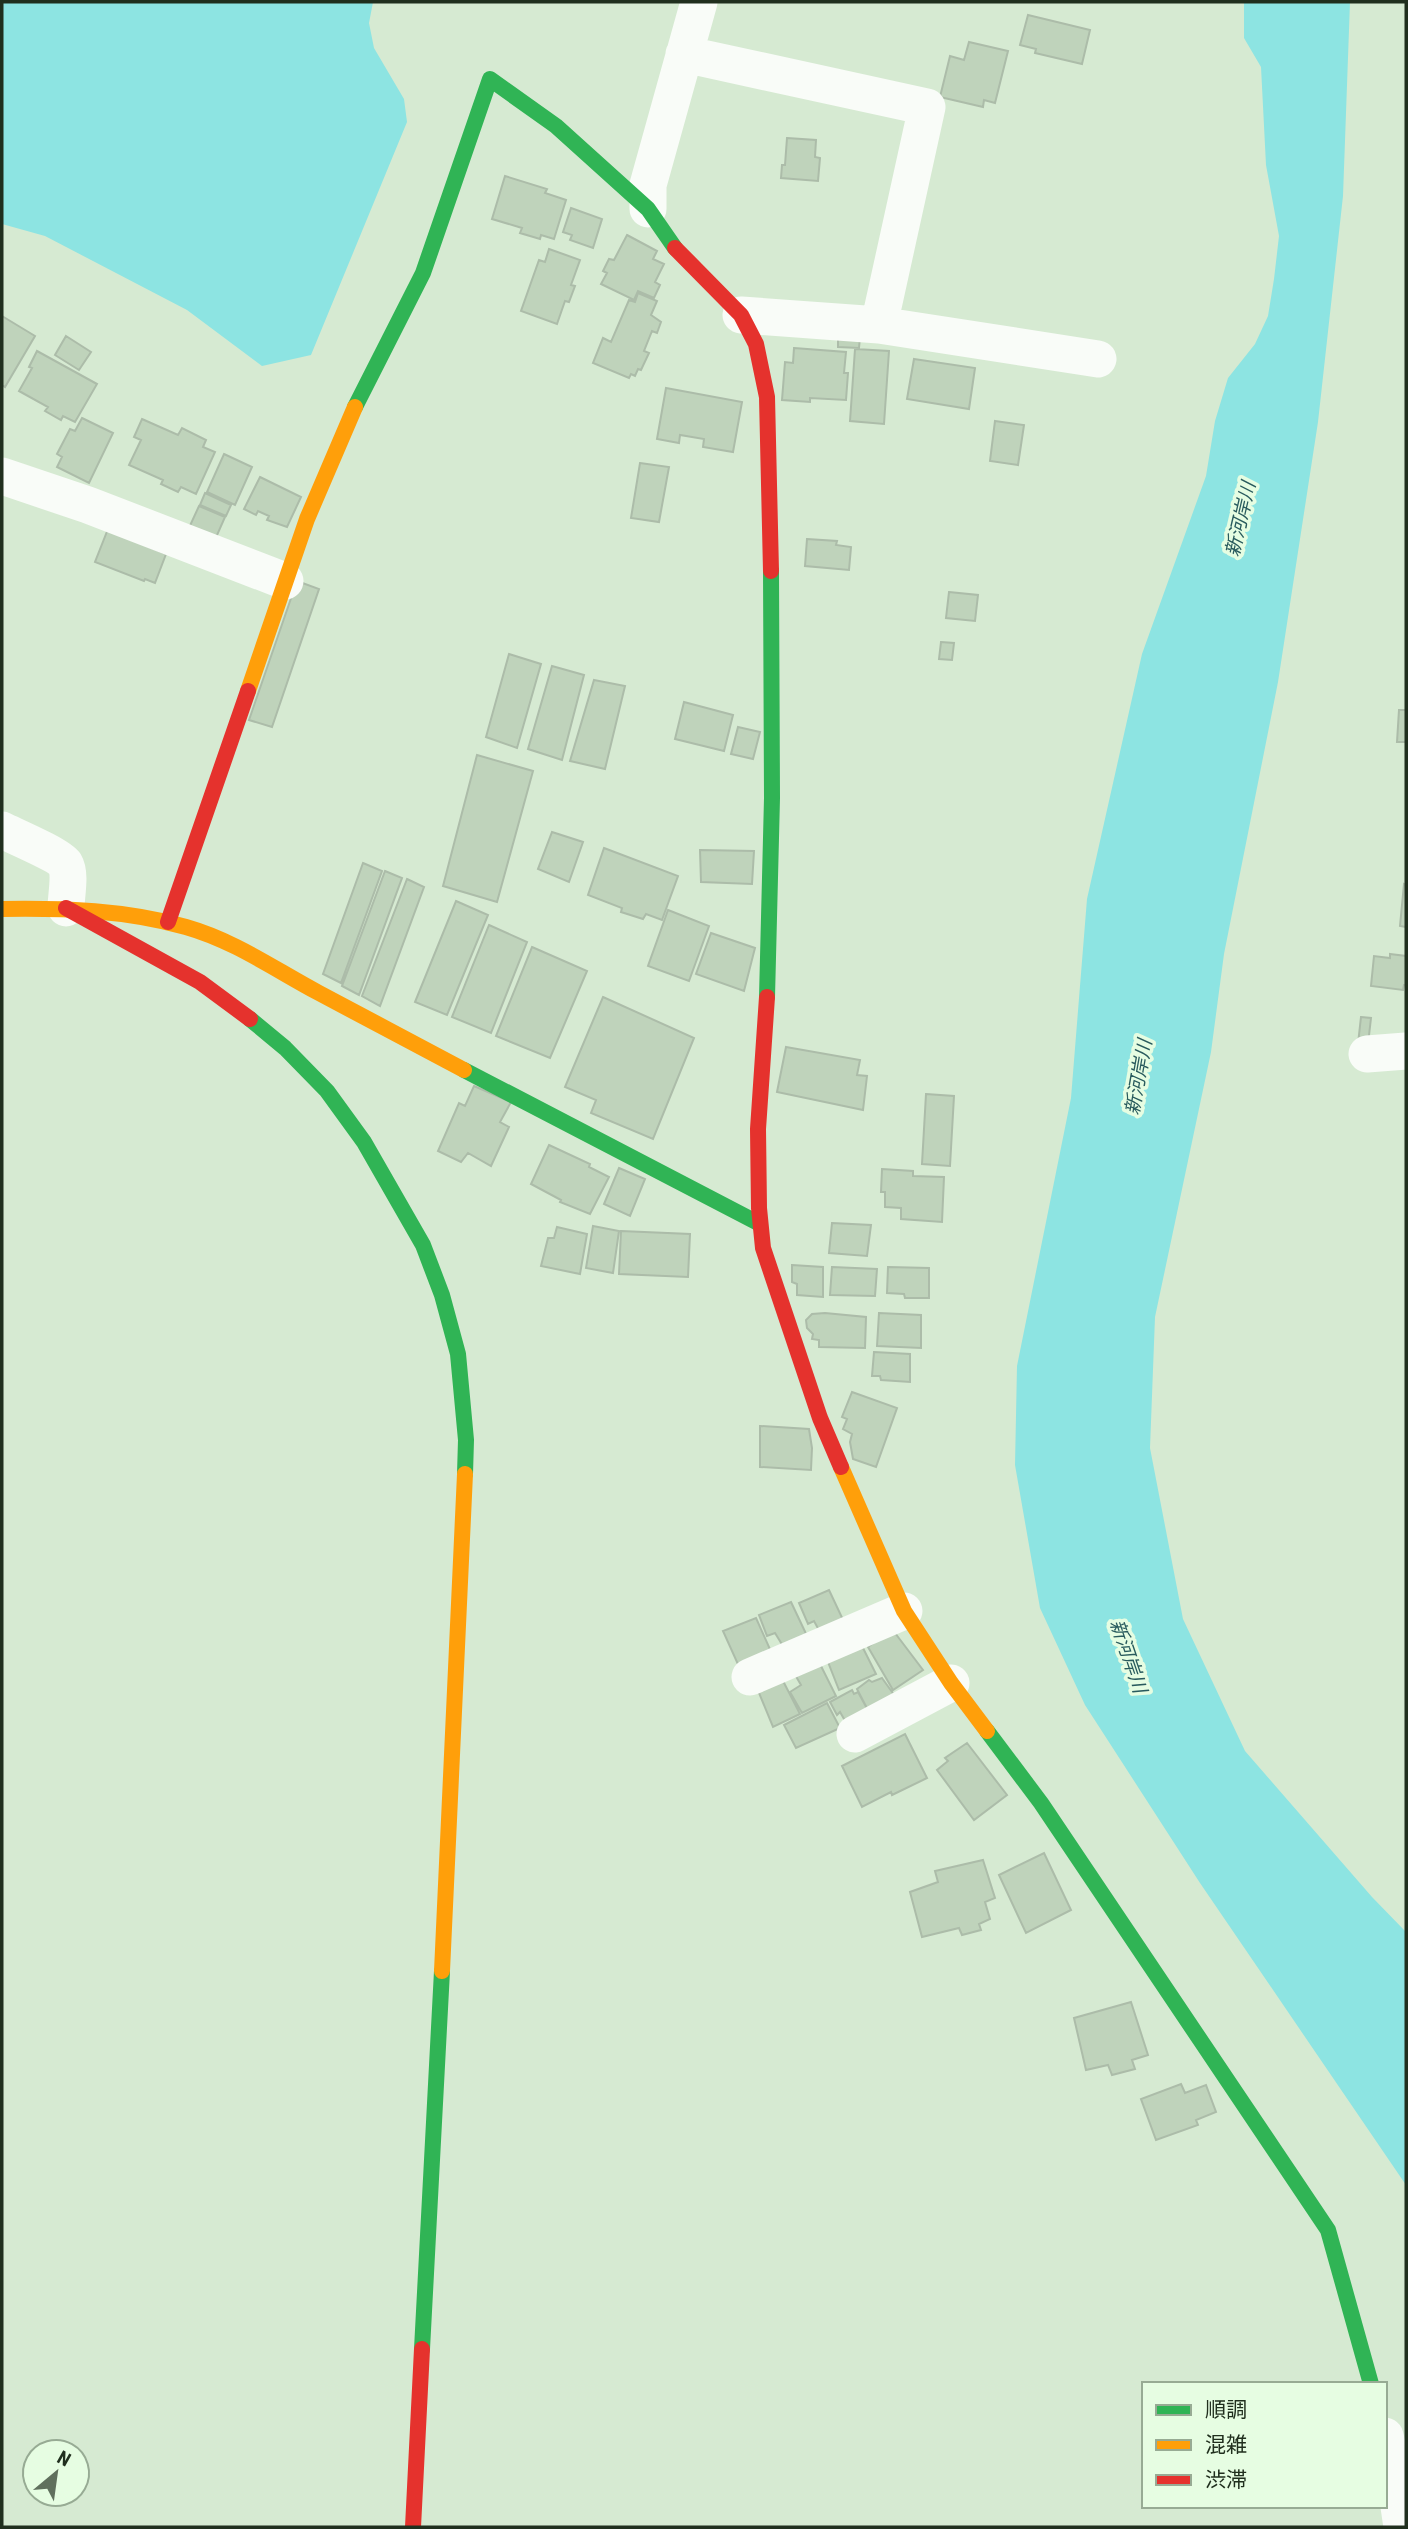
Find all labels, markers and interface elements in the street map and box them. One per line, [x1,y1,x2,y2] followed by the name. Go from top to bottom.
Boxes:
[1221,478,1261,559] water label: 新河岸川
[1121,1036,1157,1117] water label: 新河岸川
[1105,1616,1152,1698] water label: 新河岸川
[1142,2382,1387,2508] legend
[1205,2398,1247,2422] text: 順調
[1205,2433,1247,2457] text: 混雑
[21,2438,91,2508] north arrow
[53,2446,75,2471] text: N
[1205,2468,1247,2492] text: 渋滞

